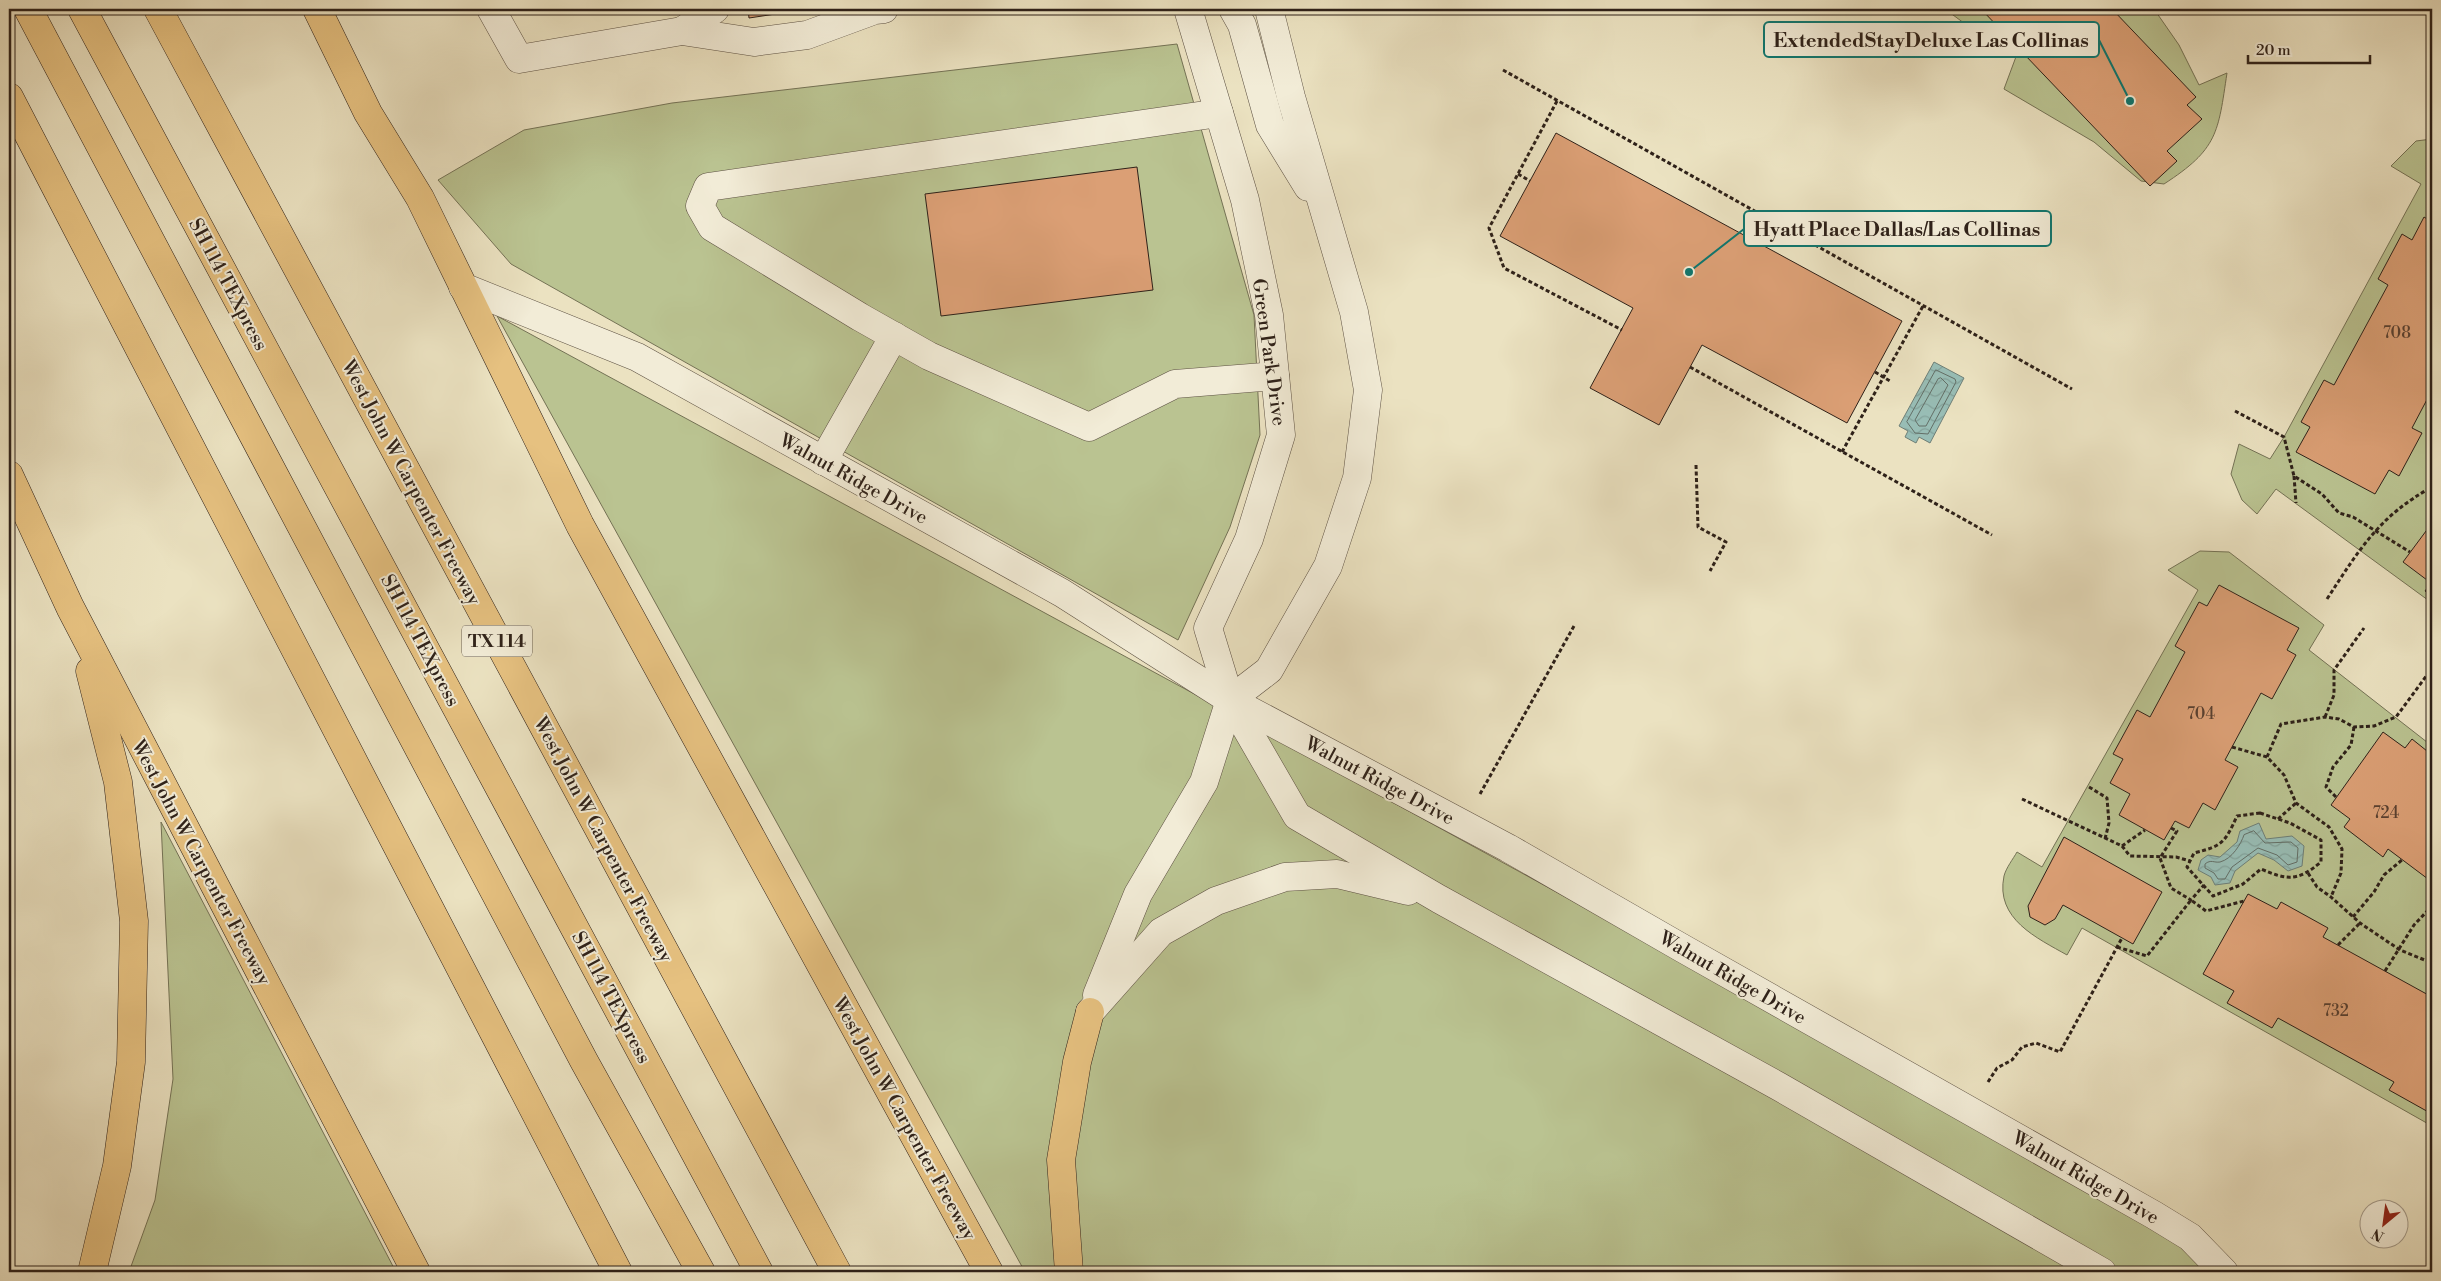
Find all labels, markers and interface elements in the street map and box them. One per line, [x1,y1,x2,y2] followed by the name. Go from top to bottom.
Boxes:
[1764,22,2099,57] callout: ExtendedStayDeluxe Las Collinas
[1773,29,2089,54] text: ExtendedStayDeluxe Las Collinas
[2248,32,2371,64] scale bar
[2256,41,2291,60] text: 20 m
[1744,211,2051,246] callout: Hyatt Place Dallas/Las Collinas
[183,214,273,355] street label: SH 114 TEXpress
[1754,218,2040,243] text: Hyatt Place Dallas/Las Collinas
[1247,277,1291,427] street label: Green Park Drive
[2383,323,2411,343] house number: 708
[336,355,486,610] street label: West John W Carpenter Freeway
[774,428,932,530] street label: Walnut Ridge Drive
[375,570,465,711] street label: SH 114 TEXpress
[462,626,532,656] road number: TX 114
[2187,704,2215,724] house number: 704
[528,712,678,967] street label: West John W Carpenter Freeway
[1300,731,1458,830] street label: Walnut Ridge Drive
[126,735,276,990] street label: West John W Carpenter Freeway
[2373,803,2400,823] house number: 724
[1654,926,1810,1030] street label: Walnut Ridge Drive
[566,927,656,1068] street label: SH 114 TEXpress
[827,992,981,1245] street label: West John W Carpenter Freeway
[2323,1001,2349,1021] house number: 732
[2007,1126,2163,1230] street label: Walnut Ridge Drive
[2358,1198,2408,1248] north arrow
[2369,1224,2387,1245] text: N

